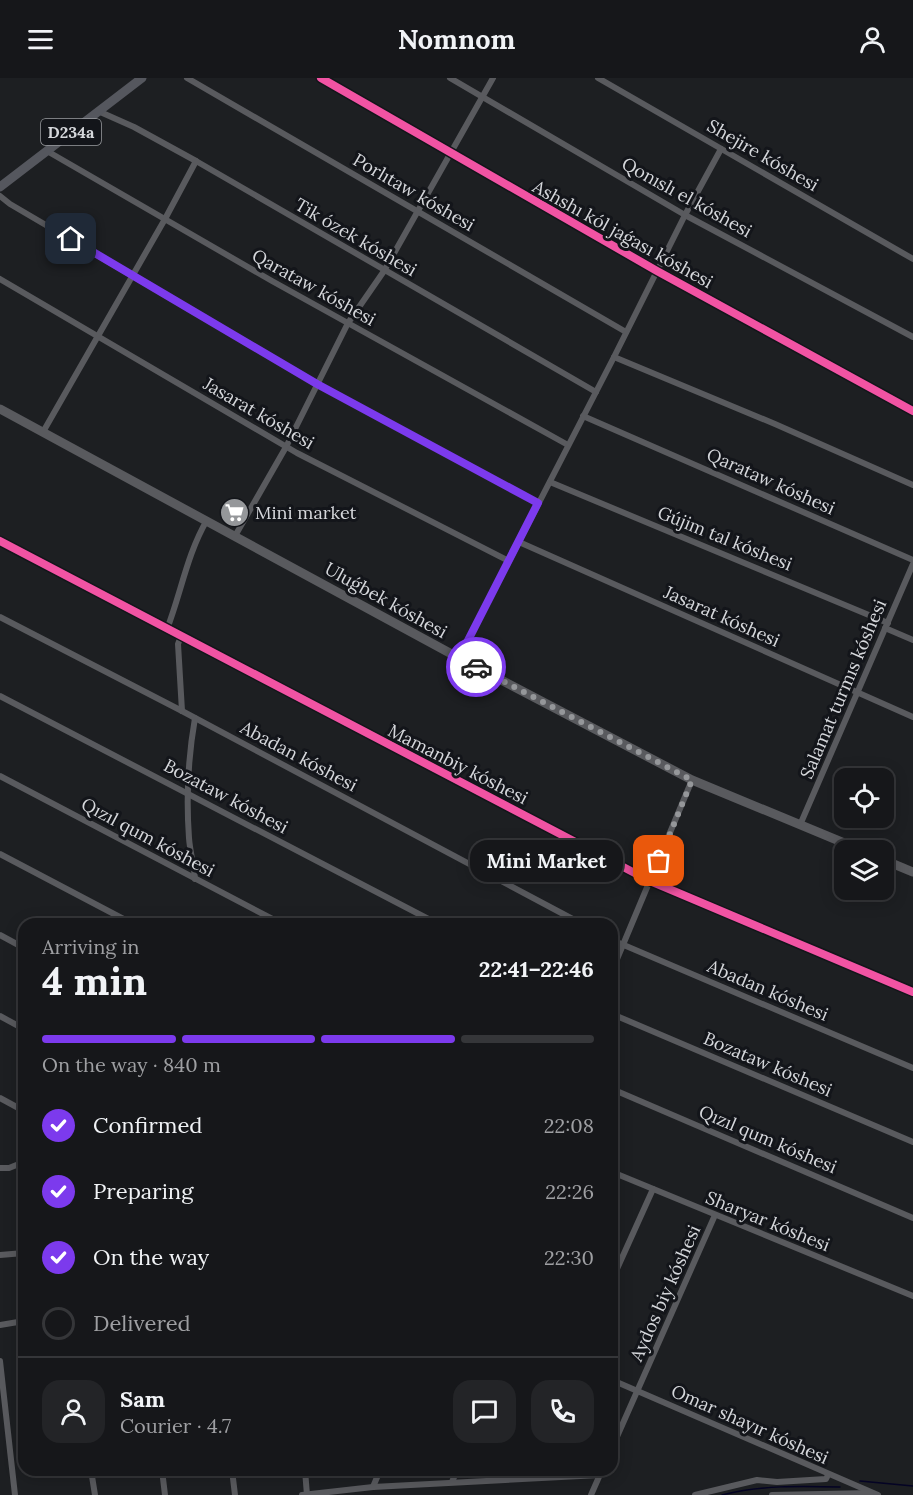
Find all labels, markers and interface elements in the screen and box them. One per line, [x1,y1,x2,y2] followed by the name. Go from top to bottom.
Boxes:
[398,22,515,56] text: Nomnom
[24,23,57,56] icon: menu
[856,23,889,56] icon: person
[703,114,823,196] street label: Shejire kóshesi
[41,119,101,145] road number: D234a
[349,148,479,236] street label: Porlıtaw kóshesi
[618,152,756,242] street label: Qonıslı el kóshesi
[528,174,717,293] street label: Ashshı kól jaǵası kóshesi
[291,193,421,281] street label: Tik ózek kóshesi
[45,213,96,264] pin
[54,222,87,255] icon: home
[248,244,380,330] street label: Qarataw kóshesi
[199,371,319,454] street label: Jasarat kóshesi
[703,442,839,520] street label: Qarataw kóshesi
[218,496,250,528] supermarket icon: Mini market
[255,501,357,524] place label: Mini market
[654,501,796,575] street label: Gújim tal kóshesi
[321,557,451,643] street label: Uluǵbek kóshesi
[660,580,783,652] street label: Jasarat kóshesi
[795,596,891,782] street label: Salamat turmıs kóshesi
[446,637,506,697] courier
[460,651,493,684] icon: car
[236,715,361,796] street label: Abadan kóshesi
[384,719,532,809] street label: Mamanbiy kóshesi
[160,754,292,838] street label: Bozataw kóshesi
[834,768,894,900] map controls
[834,768,894,828] button: locate
[77,792,219,882] street label: Qızıl qum kóshesi
[633,835,684,886] pin
[470,840,623,882] callout: Mini Market
[834,840,894,900] button: layers
[642,844,675,877] icon: bag
[487,848,606,873] text: Mini Market
[42,934,139,959] text: Arriving in
[703,954,832,1026] street label: Abadan kóshesi
[479,955,594,983] text: 22:41–22:46
[42,956,147,1006] text: 4 min
[700,1027,836,1101] street label: Bozataw kóshesi
[42,1052,221,1077] text: On the way · 840 m
[696,1100,840,1178] street label: Qızıl qum kóshesi
[42,1109,75,1142] icon: check
[93,1111,202,1139] text: Confirmed
[544,1113,594,1138] text: 22:08
[42,1175,75,1208] icon: check
[93,1177,193,1205] text: Preparing
[545,1179,594,1204] text: 22:26
[702,1186,834,1256] street label: Sharyar kóshesi
[624,1221,705,1366] street label: Aydos biy kóshesi
[42,1241,75,1274] icon: check
[93,1243,209,1271] text: On the way
[544,1245,594,1270] text: 22:30
[93,1309,191,1337] text: Delivered
[668,1379,832,1469] street label: Omar shayır kóshesi
[42,1380,105,1443] button: person
[453,1380,516,1443] button: chat
[531,1380,594,1443] button: phone
[120,1385,165,1413] text: Sam
[120,1413,231,1438] text: Courier · 4.7

